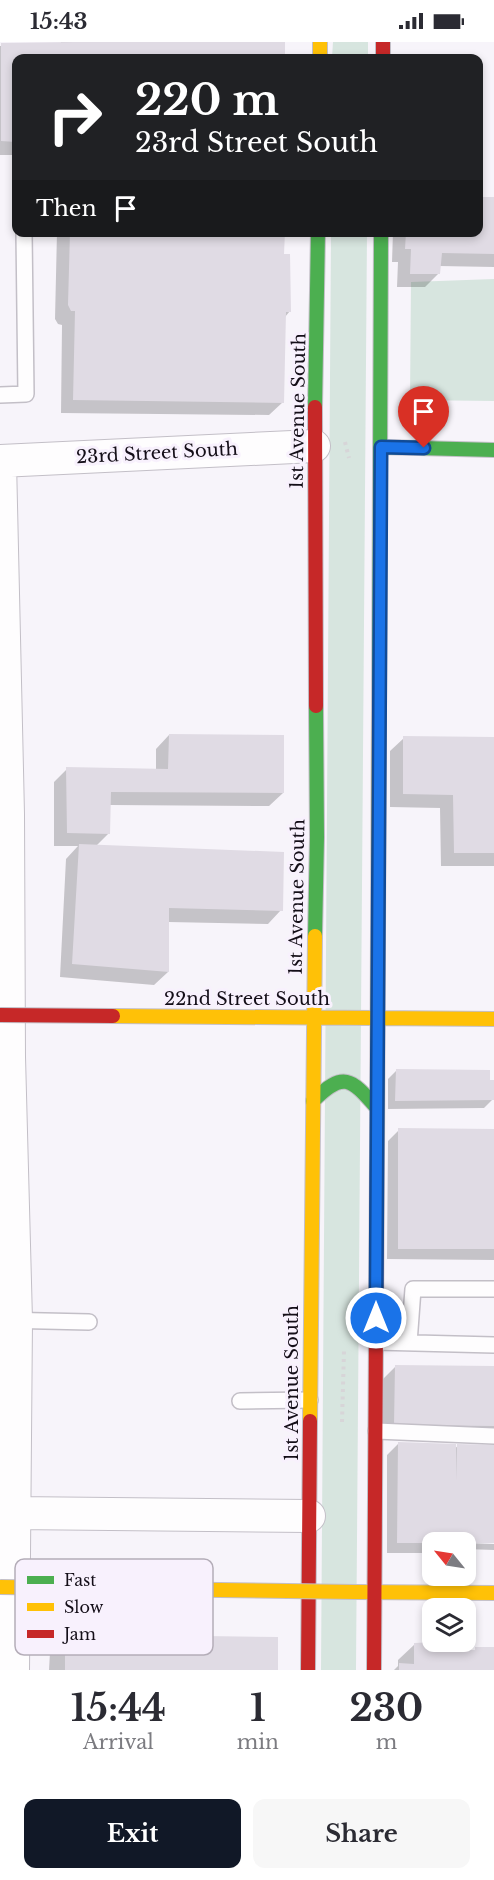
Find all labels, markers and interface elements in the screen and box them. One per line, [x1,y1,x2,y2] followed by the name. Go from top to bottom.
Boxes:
[30,8,88,35] text: 15:43
[135,74,279,126] text: 220 m
[36,78,114,156] icon: right
[135,126,378,159] text: 23rd Street South
[109,192,142,225] icon: arrive
[36,195,97,222] text: Then
[286,333,310,489] street label: 1st Avenue South
[398,386,449,448] pin
[407,395,440,428] icon: arrive
[76,438,238,468] street label: 23rd Street South
[285,819,309,975] street label: 1st Avenue South
[164,988,330,1010] street label: 22nd Street South
[344,1286,408,1350] position arrow
[281,1305,303,1461] street label: 1st Avenue South
[422,1532,476,1586] north arrow
[422,1532,476,1652] map controls
[15,1559,213,1655] legend
[64,1570,96,1590] text: Fast
[64,1597,104,1617] text: Slow
[422,1598,476,1652] button: layers
[62,1624,96,1644] text: Jam
[71,1686,166,1731] text: 15:44
[250,1686,266,1731] text: 1
[350,1686,423,1731] text: 230
[83,1730,154,1754] text: Arrival
[237,1730,279,1754] text: min
[376,1730,397,1754] text: m
[24,1799,241,1868] button: Exit
[253,1799,470,1868] button: Share

